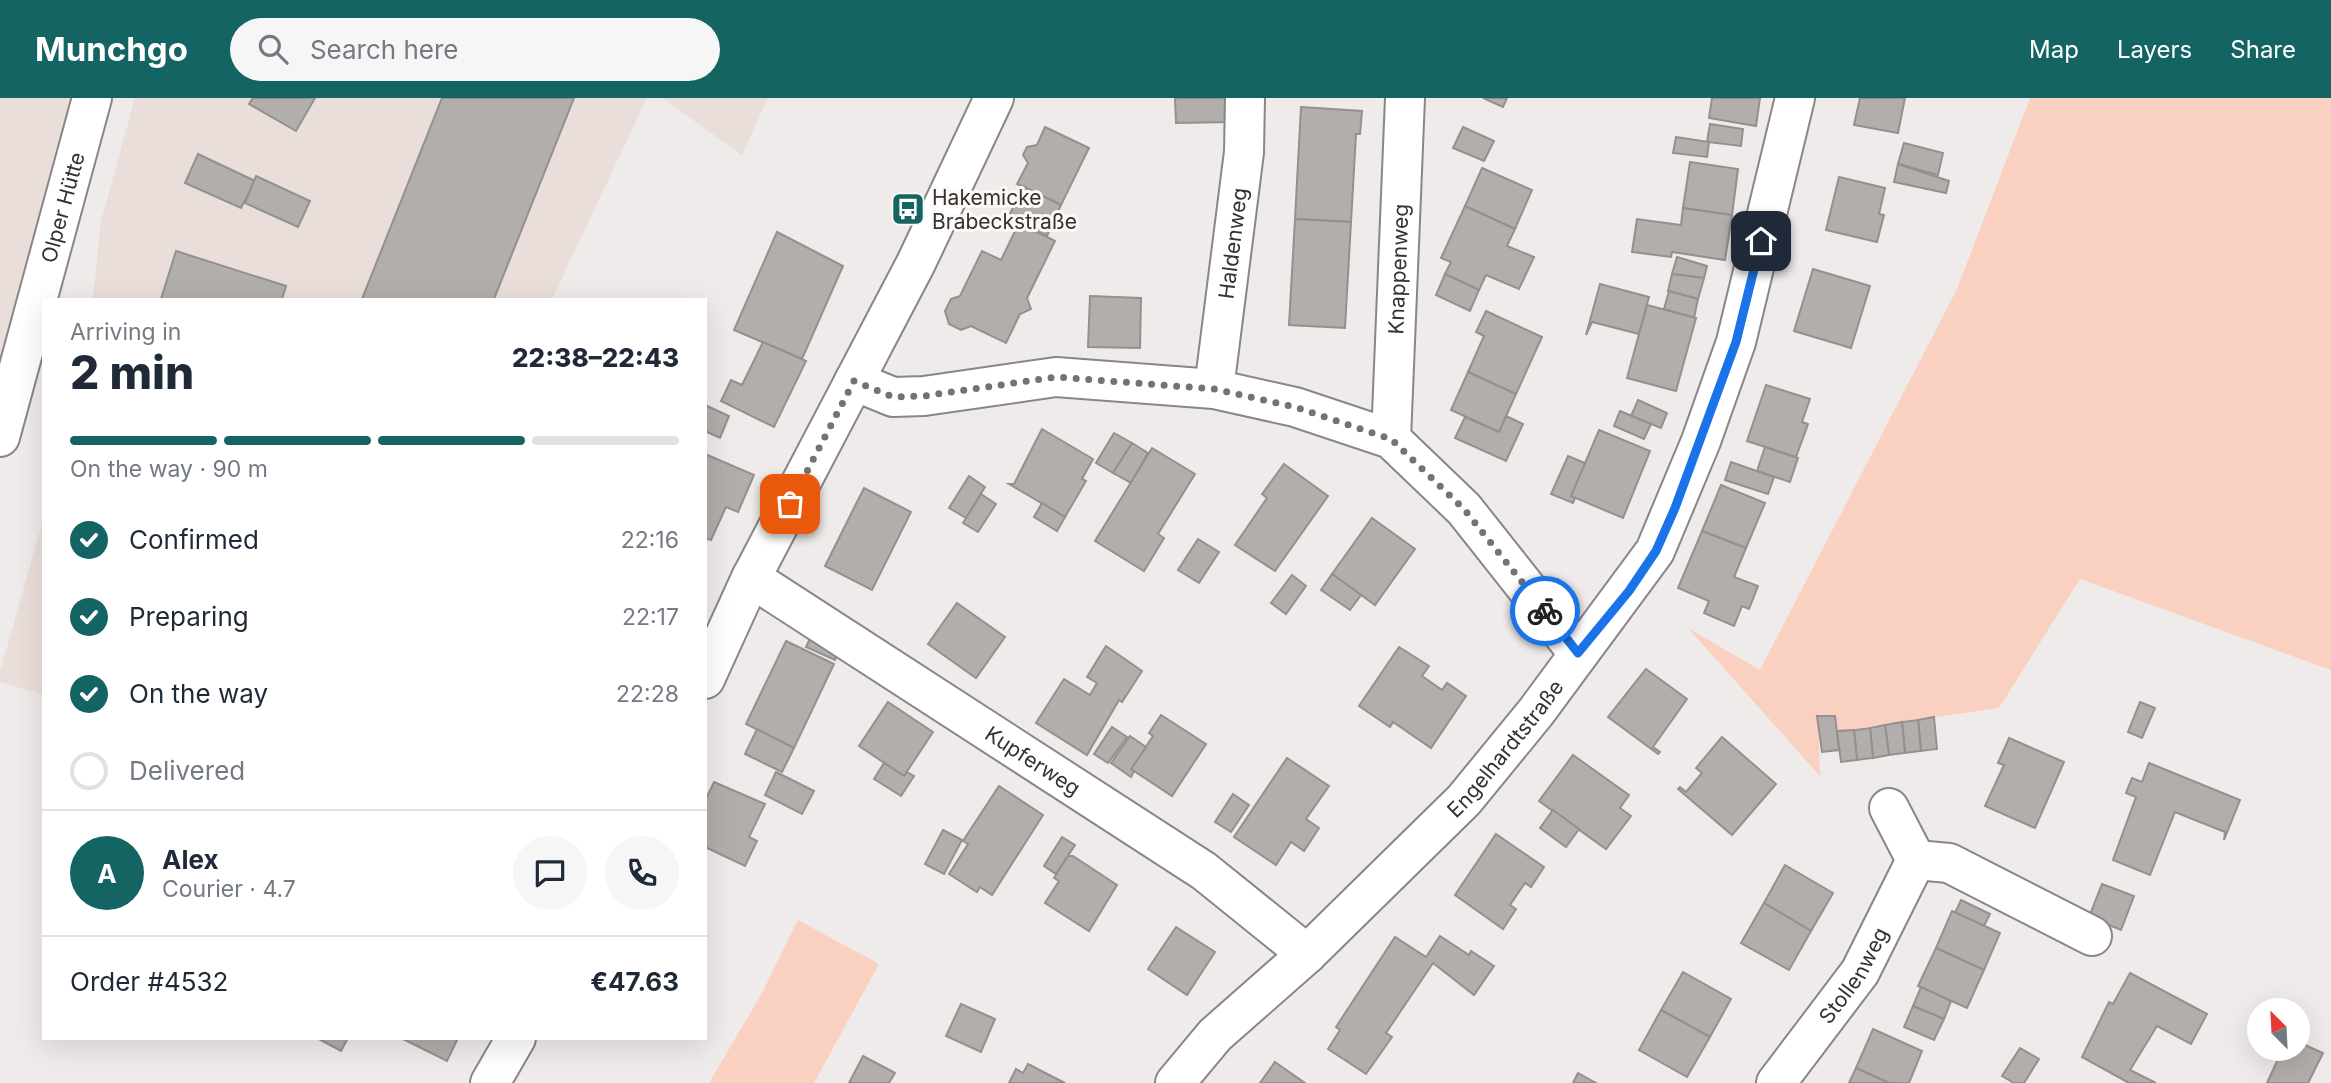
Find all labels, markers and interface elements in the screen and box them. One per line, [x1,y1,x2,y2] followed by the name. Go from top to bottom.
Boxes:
[230,18,720,81] search box
[35,29,188,69] text: Munchgo
[254,30,292,68] icon: search
[310,34,459,65] text: Search here
[2029,35,2079,64] text: Map
[2117,35,2192,64] text: Layers
[2230,35,2296,64] text: Share
[35,149,89,265] street label: Olper Hütte
[932,185,1077,234] place label: Hakemicke Brabeckstraße
[1213,186,1252,300] street label: Haldenweg
[889,190,927,228] bus stop icon: Hakemicke Brabeckstraße
[1383,203,1413,335] street label: Knappenweg
[1731,211,1791,271] pin
[1742,222,1780,260] icon: home
[70,318,181,346] text: Arriving in
[512,342,679,373] text: 22:38–22:43
[70,344,194,400] text: 2 min
[70,455,268,483] text: On the way · 90 m
[760,474,820,534] pin
[771,485,809,523] icon: bag
[70,521,108,559] icon: check
[129,524,259,555] text: Confirmed
[621,526,679,554] text: 22:16
[1510,576,1580,646] courier
[1526,592,1564,630] icon: bike
[70,598,108,636] icon: check
[129,601,249,632] text: Preparing
[622,603,679,631] text: 22:17
[70,675,108,713] icon: check
[1442,675,1568,822] street label: Engelhardtstraße
[129,678,268,709] text: On the way
[616,680,679,708] text: 22:28
[981,721,1085,800] street label: Kupferweg
[129,755,245,786] text: Delivered
[513,836,587,910] button: chat
[605,836,679,910] button: phone
[162,844,219,875] text: Alex
[97,858,117,889] text: A
[162,875,296,903] text: Courier · 4.7
[1813,923,1893,1028] street label: Stollenweg
[70,966,228,997] text: Order #4532
[590,966,679,997] text: €47.63
[2247,998,2310,1060] north arrow
[2247,998,2310,1061] map controls

